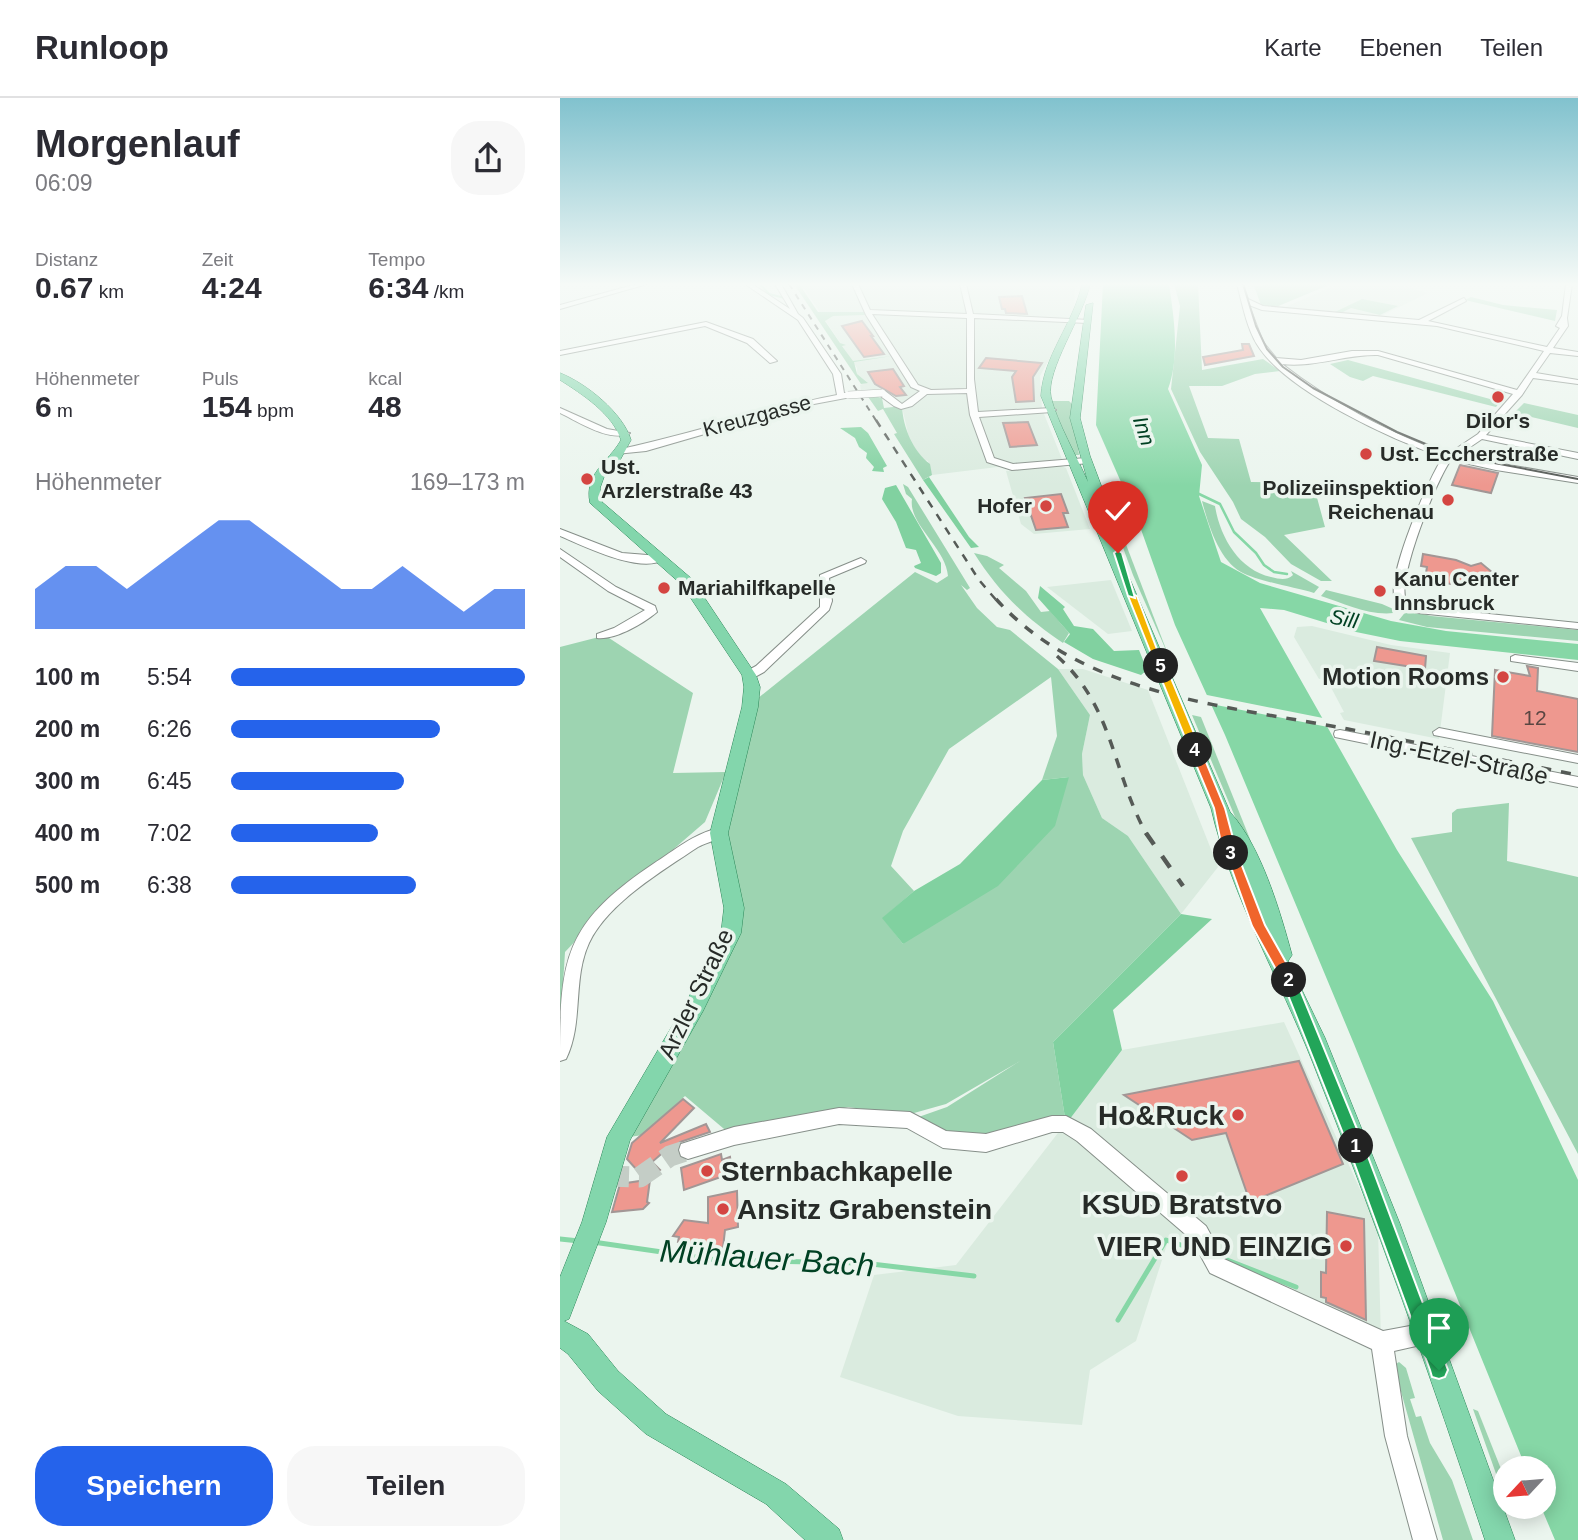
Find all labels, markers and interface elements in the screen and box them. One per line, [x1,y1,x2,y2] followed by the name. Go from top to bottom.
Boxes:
[35,29,169,66] text: Runloop
[1264,34,1322,61] text: Karte
[1360,34,1442,61] text: Ebenen
[1480,34,1543,61] text: Teilen
[451,121,525,195] button: share
[35,123,240,165] text: Morgenlauf
[35,170,93,196] text: 06:09
[35,249,98,270] text: Distanz
[202,249,233,270] text: Zeit
[368,249,425,270] text: Tempo
[35,271,93,304] text: 0.67
[202,271,262,304] text: 4:24
[368,271,428,304] text: 6:34
[93,281,124,302] text: km
[428,281,464,302] text: /km
[35,368,140,389] text: Höhenmeter
[202,368,239,389] text: Puls
[368,368,402,389] text: kcal
[1490,389,1506,405] marker: Dilor's
[35,390,52,423] text: 6
[202,390,252,423] text: 154
[368,390,402,423] text: 48
[700,390,813,441] street label: Kreuzgasse
[52,400,73,421] text: m
[252,400,294,421] text: bpm
[1466,409,1530,432] place label: Dilor's
[1129,413,1160,448] water label: Inn
[1380,442,1559,465] place label: Ust. Eccherstraße
[1358,446,1374,462] marker: Ust. Eccherstraße
[601,455,753,502] place label: Ust. Arzlerstraße 43
[35,469,162,495] text: Höhenmeter
[410,469,525,495] text: 169–173 m
[579,471,595,487] marker: Ust. Arzlerstraße 43
[1262,476,1434,523] place label: Polizeiinspektion Reichenau
[1088,481,1148,553] pin
[1099,492,1137,530] icon: check
[1440,492,1456,508] marker: Polizeiinspektion Reichenau
[977,494,1032,517] place label: Hofer
[1038,498,1054,514] marker: Hofer
[1394,567,1519,614] place label: Kanu Center Innsbruck
[678,576,836,599] place label: Mariahilfkapelle
[656,580,672,596] marker: Mariahilfkapelle
[1372,583,1388,599] marker: Kanu Center Innsbruck
[1328,604,1361,633] water label: Sill
[1144,648,1178,684] pin: 5
[1155,655,1166,676] text: 5
[1322,663,1489,690] place label: Motion Rooms
[35,664,100,690] text: 100 m
[147,664,192,690] text: 5:54
[1495,669,1511,685] marker: Motion Rooms
[1523,706,1547,729] house number: 12
[35,716,100,742] text: 200 m
[147,716,192,742] text: 6:26
[1368,725,1551,790] street label: Ing.-Etzel-Straße
[1178,732,1212,768] pin: 4
[1189,739,1200,760] text: 4
[35,768,100,794] text: 300 m
[147,768,192,794] text: 6:45
[35,820,100,846] text: 400 m
[147,820,192,846] text: 7:02
[1214,836,1248,870] pin: 3
[1225,842,1236,863] text: 3
[35,872,100,898] text: 500 m
[147,872,192,898] text: 6:38
[652,924,739,1063] street label: Arzler Straße
[1272,962,1306,998] pin: 2
[1283,969,1294,990] text: 2
[1098,1100,1224,1131] place label: Ho&Ruck
[1230,1107,1246,1123] marker: Ho&Ruck
[1338,1128,1374,1164] pin: 1
[1350,1135,1361,1156] text: 1
[721,1156,953,1187] place label: Sternbachkapelle
[699,1163,715,1179] marker: Sternbachkapelle
[1174,1168,1190,1184] marker: KSUD Bratstvo
[1082,1189,1282,1220] place label: KSUD Bratstvo
[737,1194,992,1225] place label: Ansitz Grabenstein
[715,1201,731,1217] marker: Ansitz Grabenstein
[1097,1231,1332,1262] place label: VIER UND EINZIG
[658,1233,876,1283] water label: Mühlauer Bach
[1338,1238,1354,1254] marker: VIER UND EINZIG
[1409,1298,1469,1370] pin
[1420,1309,1458,1347] icon: arrive
[35,1446,273,1526] button: Speichern
[287,1446,525,1526] button: Teilen
[1493,1456,1556,1519] north arrow
[1493,1456,1556,1519] map controls

